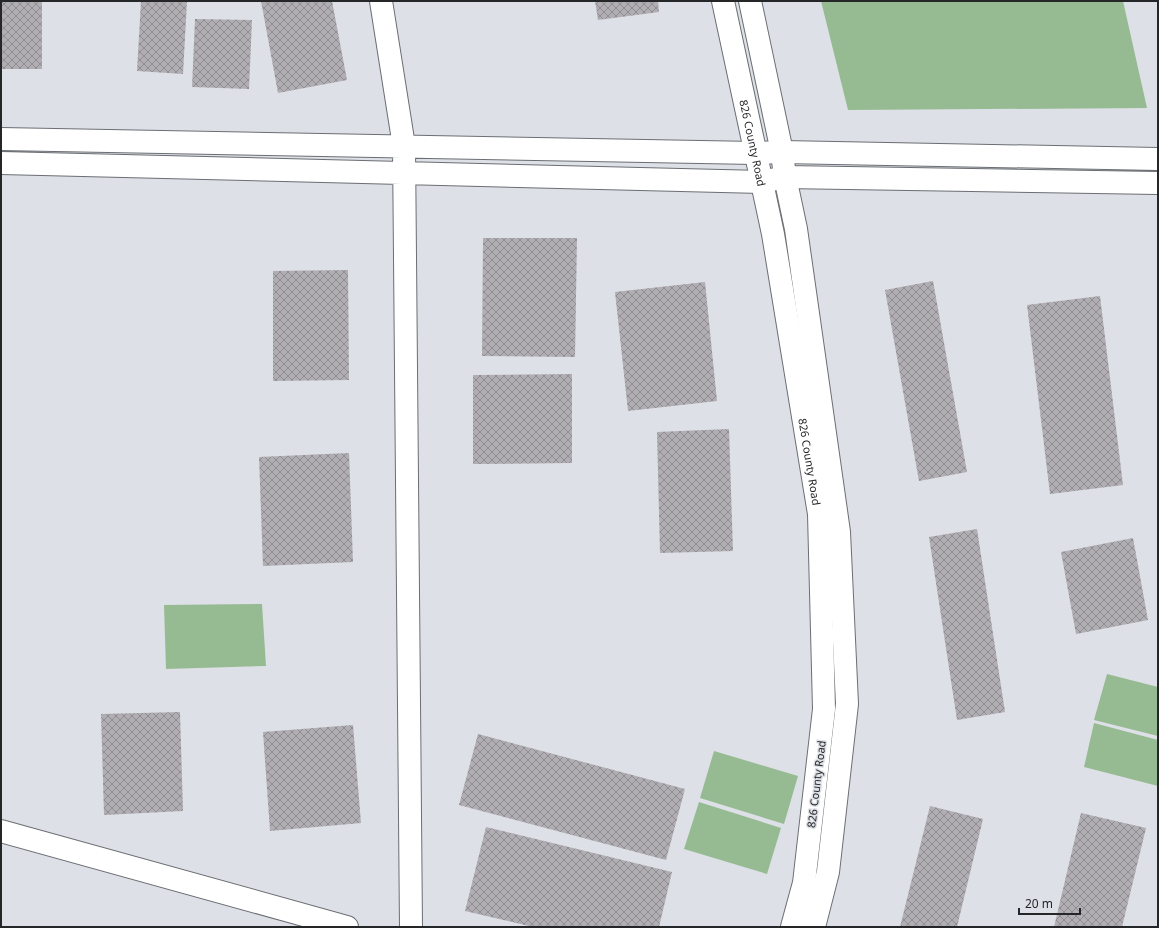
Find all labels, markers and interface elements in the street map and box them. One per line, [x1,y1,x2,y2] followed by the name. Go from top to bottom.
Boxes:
[737,98,770,187] street label: 826 County Road
[796,417,825,506] street label: 826 County Road
[803,740,829,828] street label: 826 County Road
[1019,890,1080,916] scale bar
[1025,895,1053,912] text: 20 m

